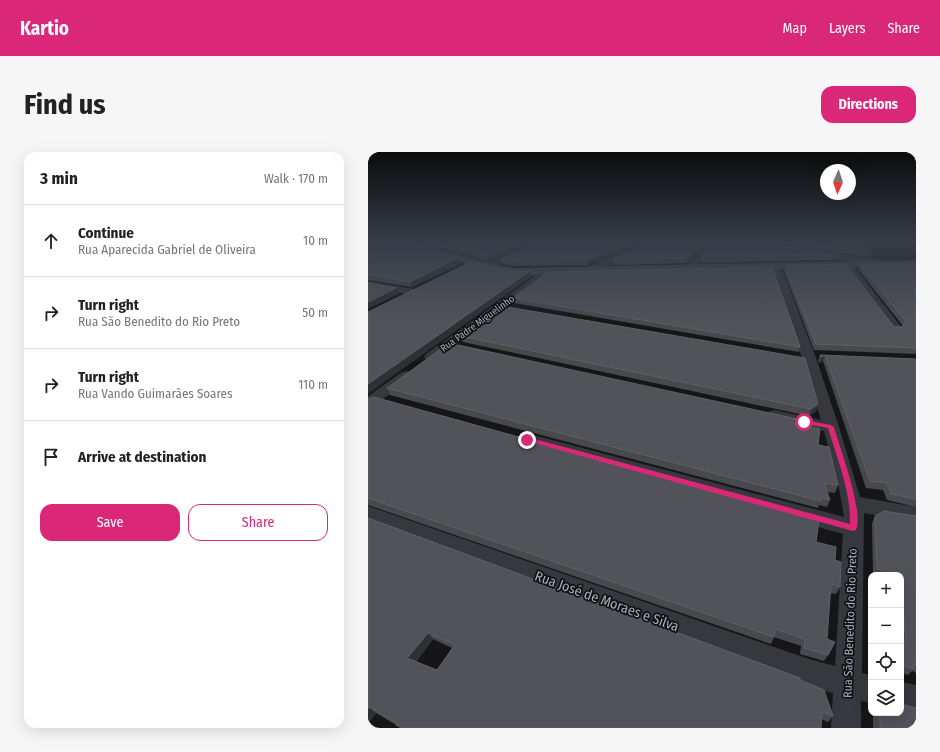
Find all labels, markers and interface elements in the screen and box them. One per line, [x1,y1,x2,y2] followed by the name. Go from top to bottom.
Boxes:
[20,17,69,40] text: Kartio
[783,20,807,37] text: Map
[829,20,865,37] text: Layers
[887,20,920,37] text: Share
[821,86,916,123] button: Directions
[24,88,106,121] text: Find us
[820,164,856,200] north arrow
[40,168,78,189] text: 3 min
[264,171,328,186] text: Walk · 170 m
[78,224,134,242] text: Continue
[40,230,62,252] icon: ahead
[303,233,328,248] text: 10 m
[78,242,256,257] text: Rua Aparecida Gabriel de Oliveira
[438,293,517,355] street label: Rua Padre Miguelinho
[78,296,139,314] text: Turn right
[40,302,62,324] icon: right
[302,305,328,320] text: 50 m
[78,314,240,329] text: Rua São Benedito do Rio Preto
[78,368,139,386] text: Turn right
[40,374,62,396] icon: right
[298,377,328,392] text: 110 m
[78,386,233,401] text: Rua Vando Guimarães Soares
[795,413,813,431] route start
[518,431,536,449] route end
[40,446,62,468] icon: arrive
[78,448,206,466] text: Arrive at destination
[40,504,180,541] button: Save
[188,504,328,541] button: Share
[840,548,860,698] street label: Rua São Benedito do Rio Preto
[532,567,681,636] street label: Rua José de Moraes e Silva
[868,572,904,716] map controls
[868,572,904,608] button: +
[868,608,904,644] button: −
[868,644,904,680] button: locate
[868,680,904,716] button: layers

